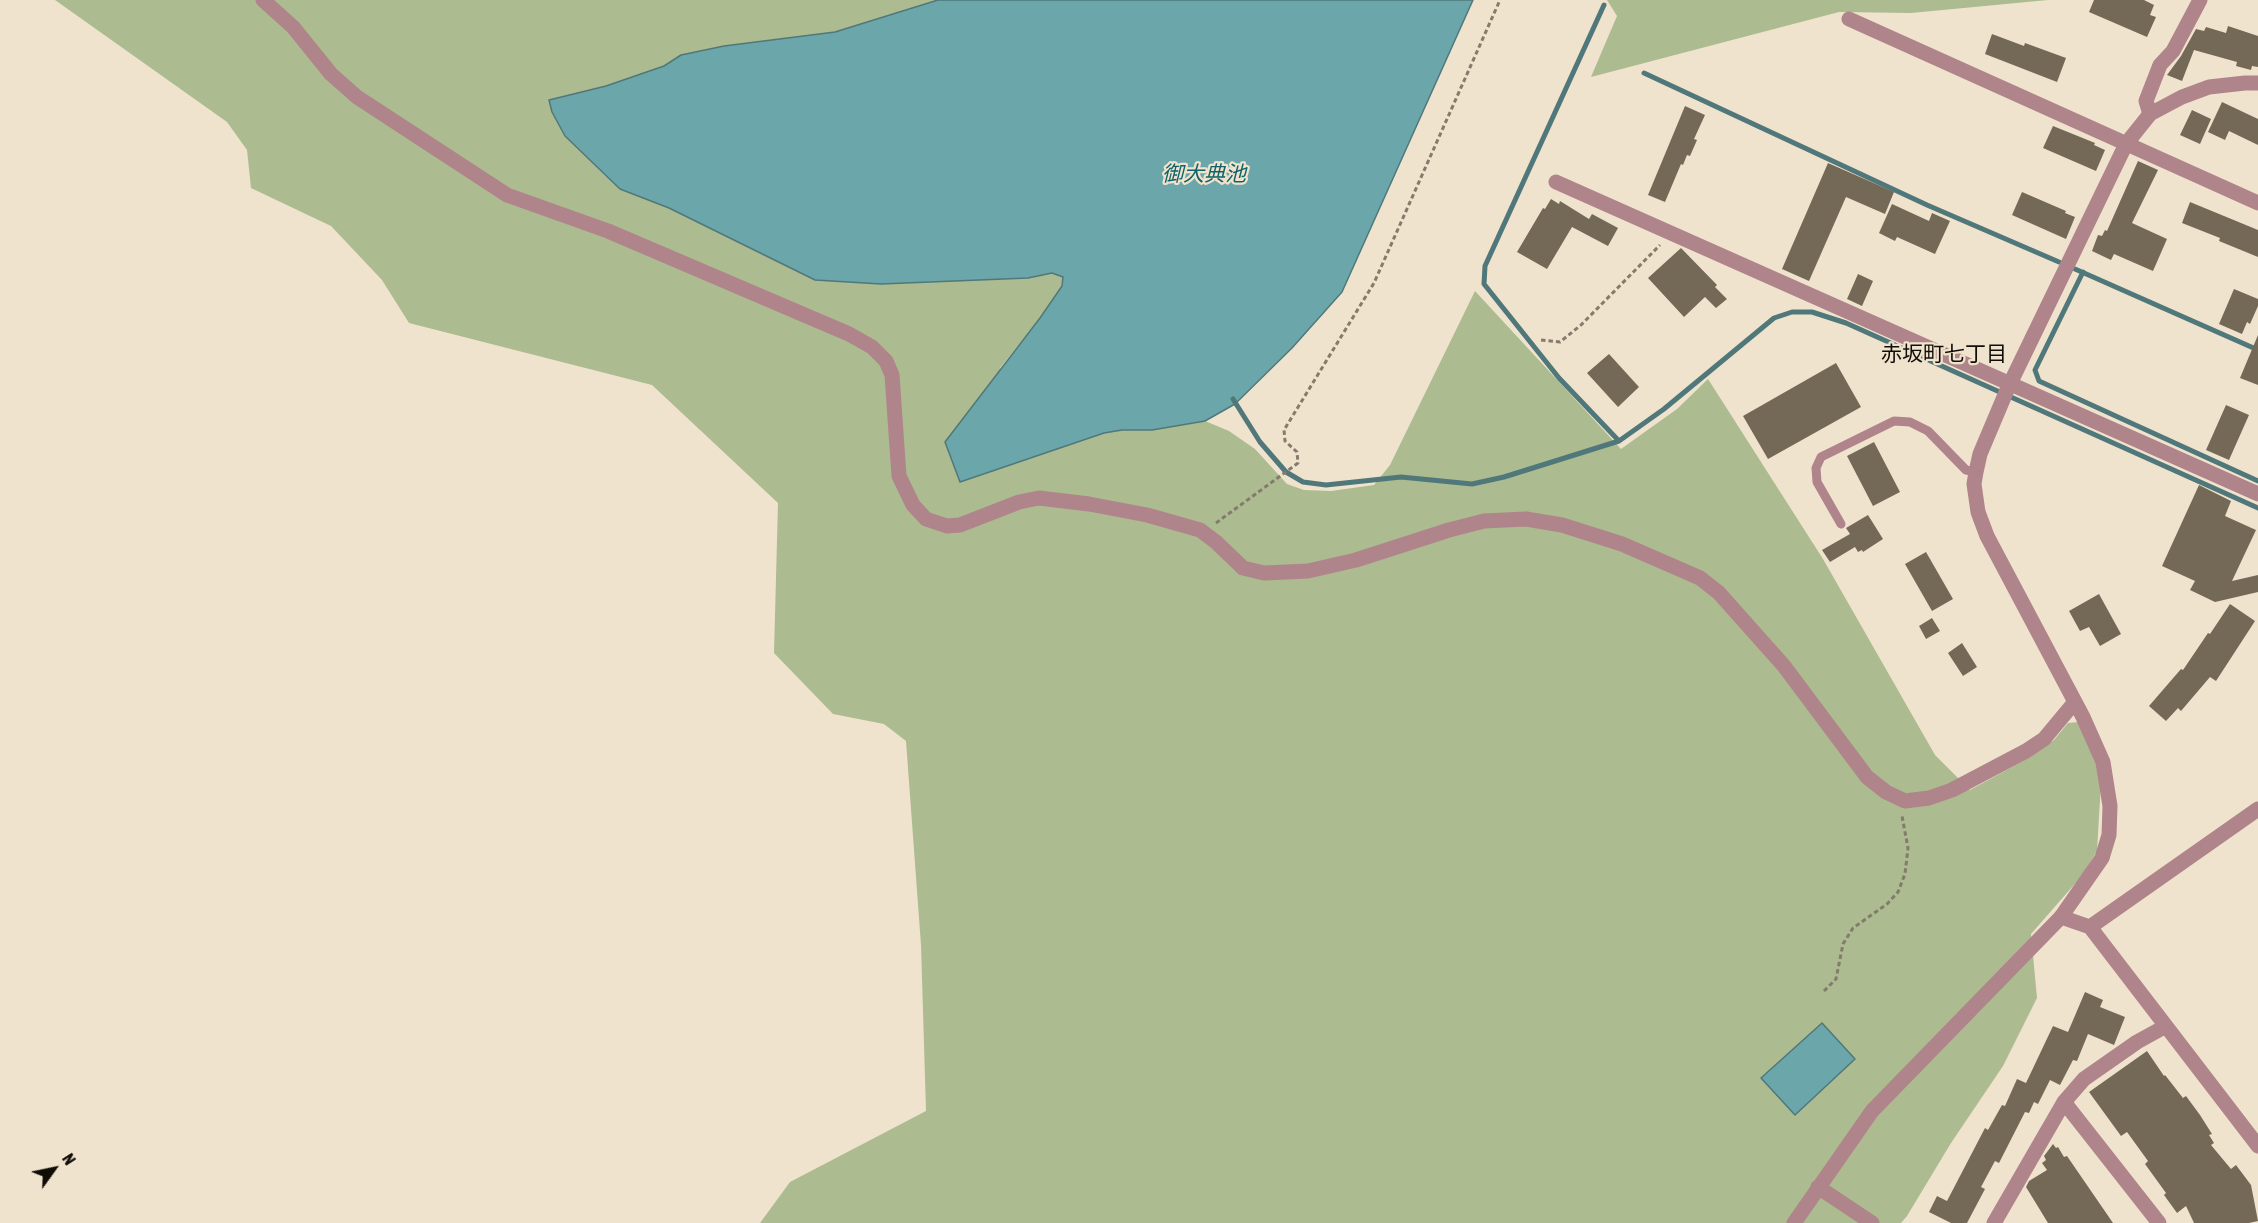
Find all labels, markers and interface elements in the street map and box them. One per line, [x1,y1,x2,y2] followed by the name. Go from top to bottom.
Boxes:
[1162,161,1246,187] water label: 御大典池
[1881,341,2007,367] district label: 赤坂町七丁目
[24,1139,84,1199] north arrow
[59,1150,79,1168] text: N

